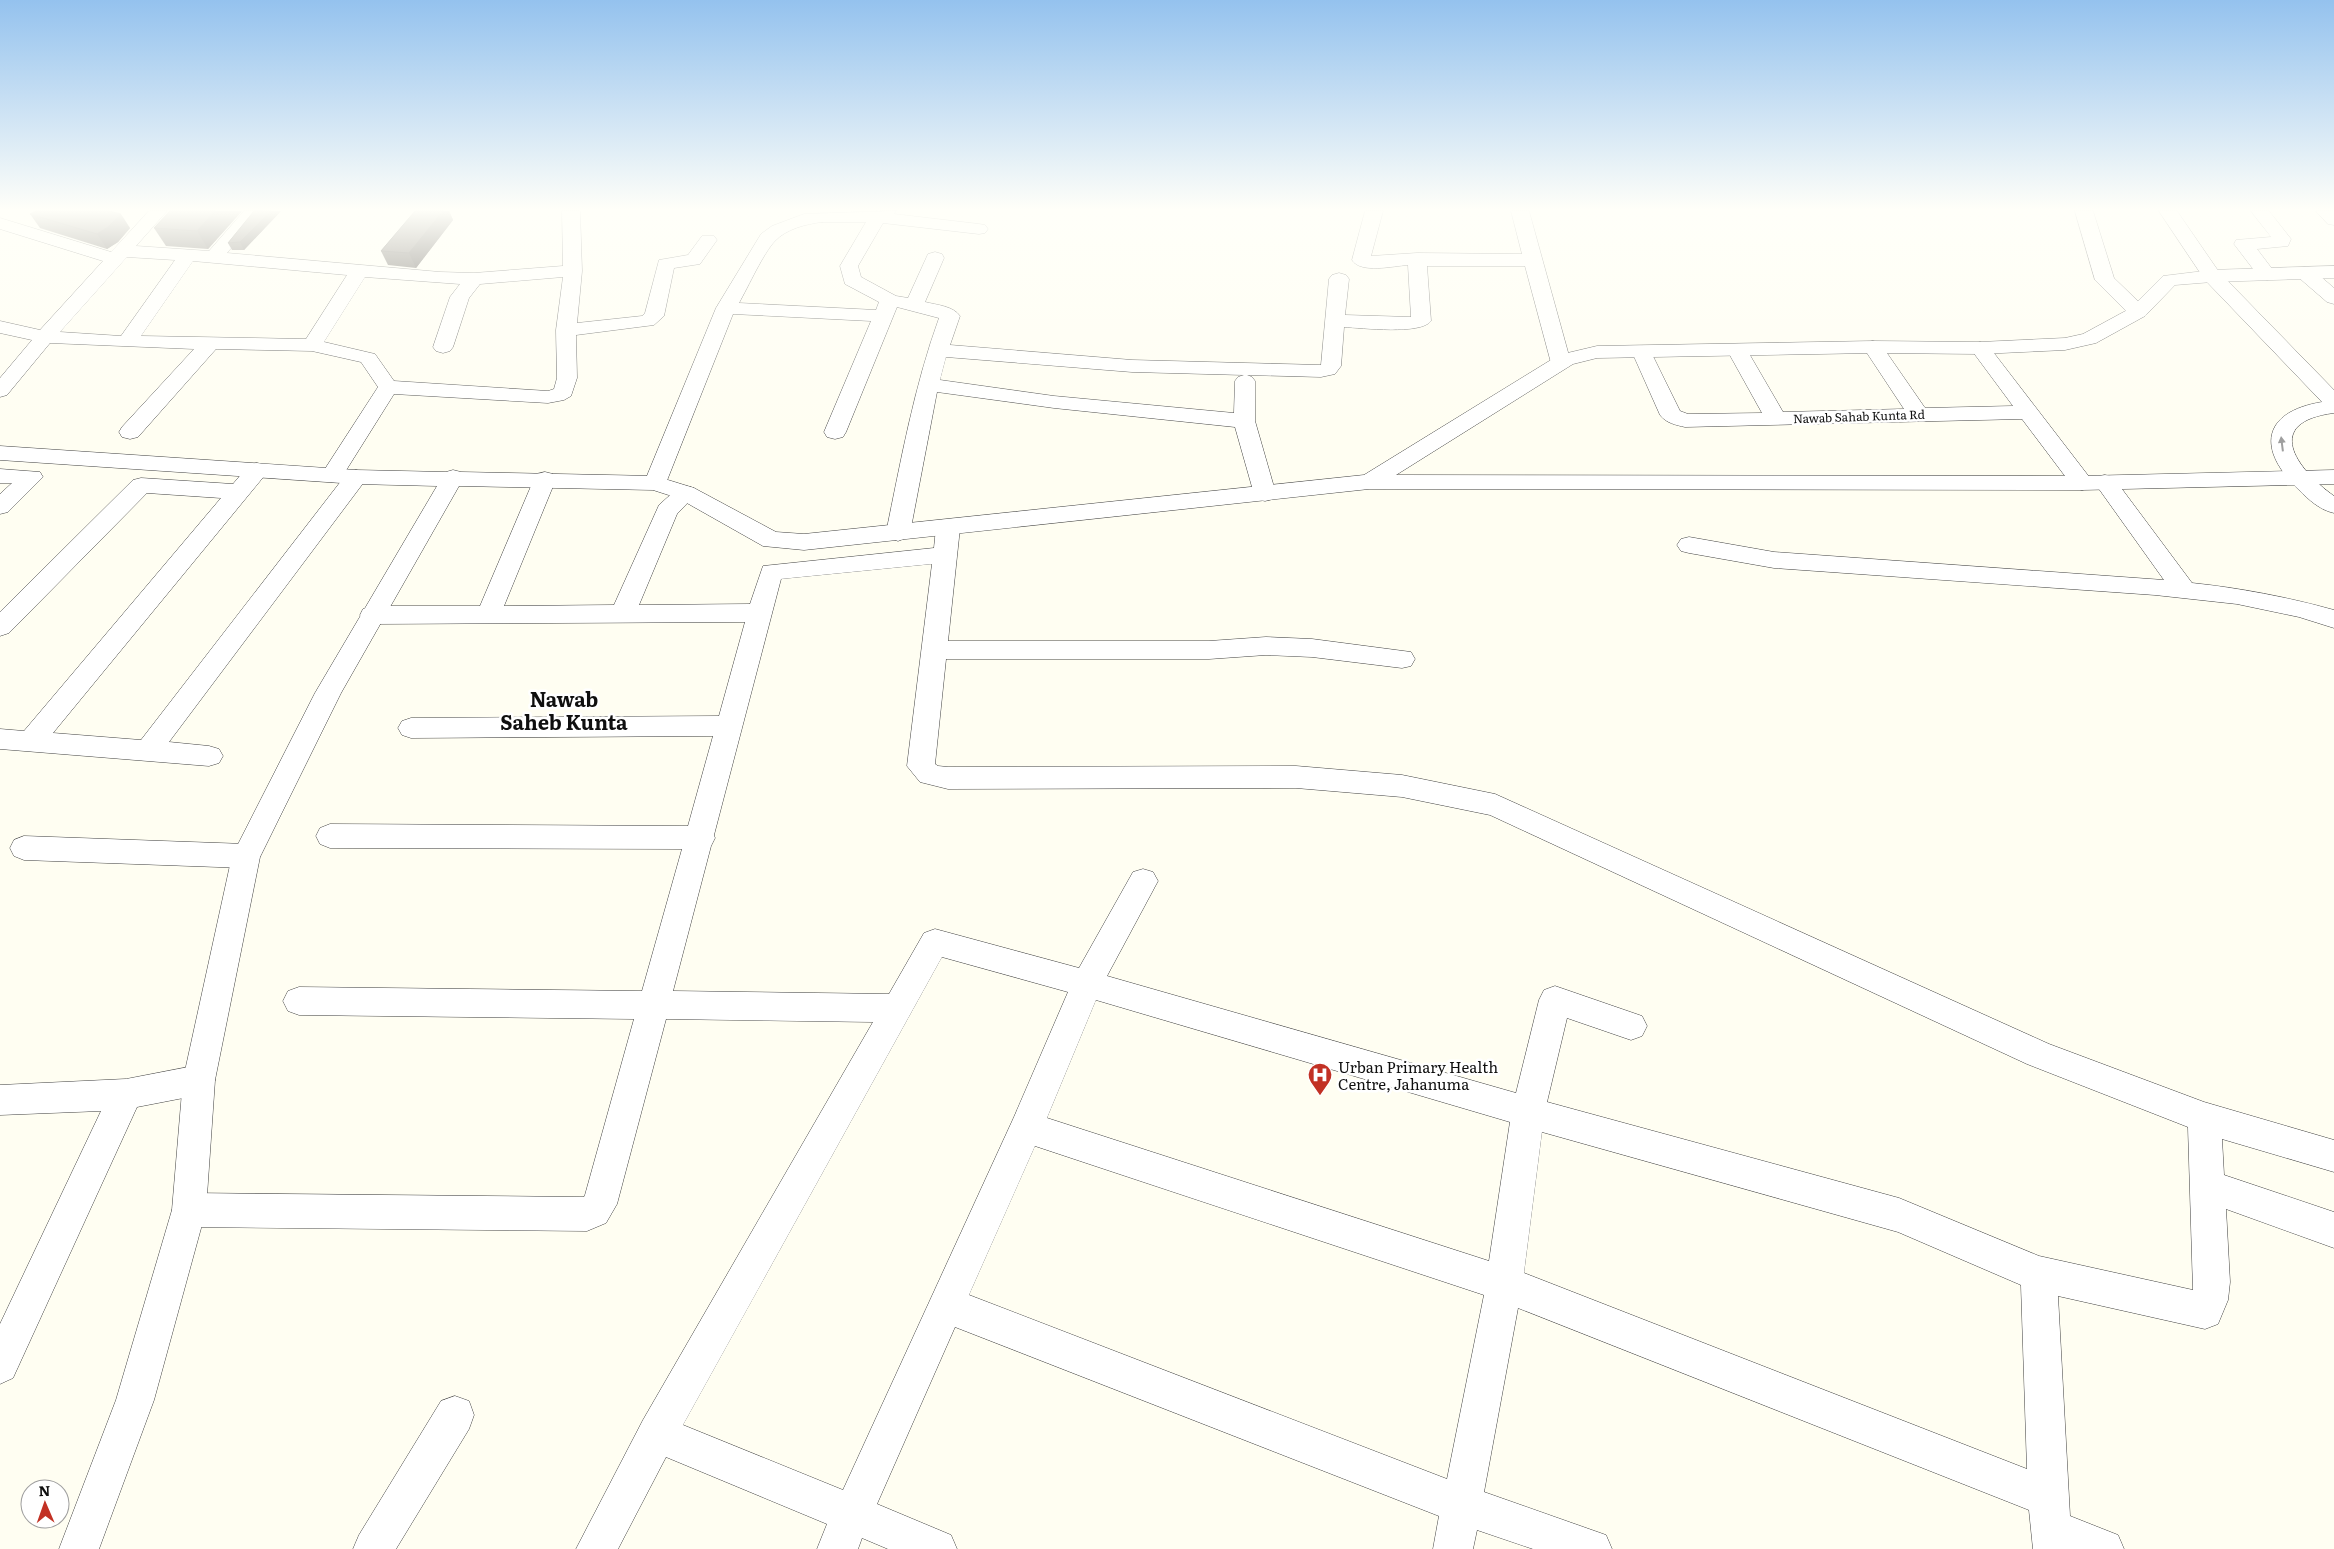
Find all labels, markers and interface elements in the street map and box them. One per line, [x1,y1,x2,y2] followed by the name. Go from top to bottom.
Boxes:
[1793,405,1926,427] street label: Nawab Sahab Kunta Rd
[2278,436,2286,452] one-way arrow
[500,683,628,736] district label: Nawab Saheb Kunta
[1338,1055,1498,1095] place label: Urban Primary Health Centre, Jahanuma
[1307,1062,1333,1096] hospital icon: Urban Primary Health Centre, Jahanuma
[20,1479,70,1529] north arrow
[38,1480,51,1500] text: N

